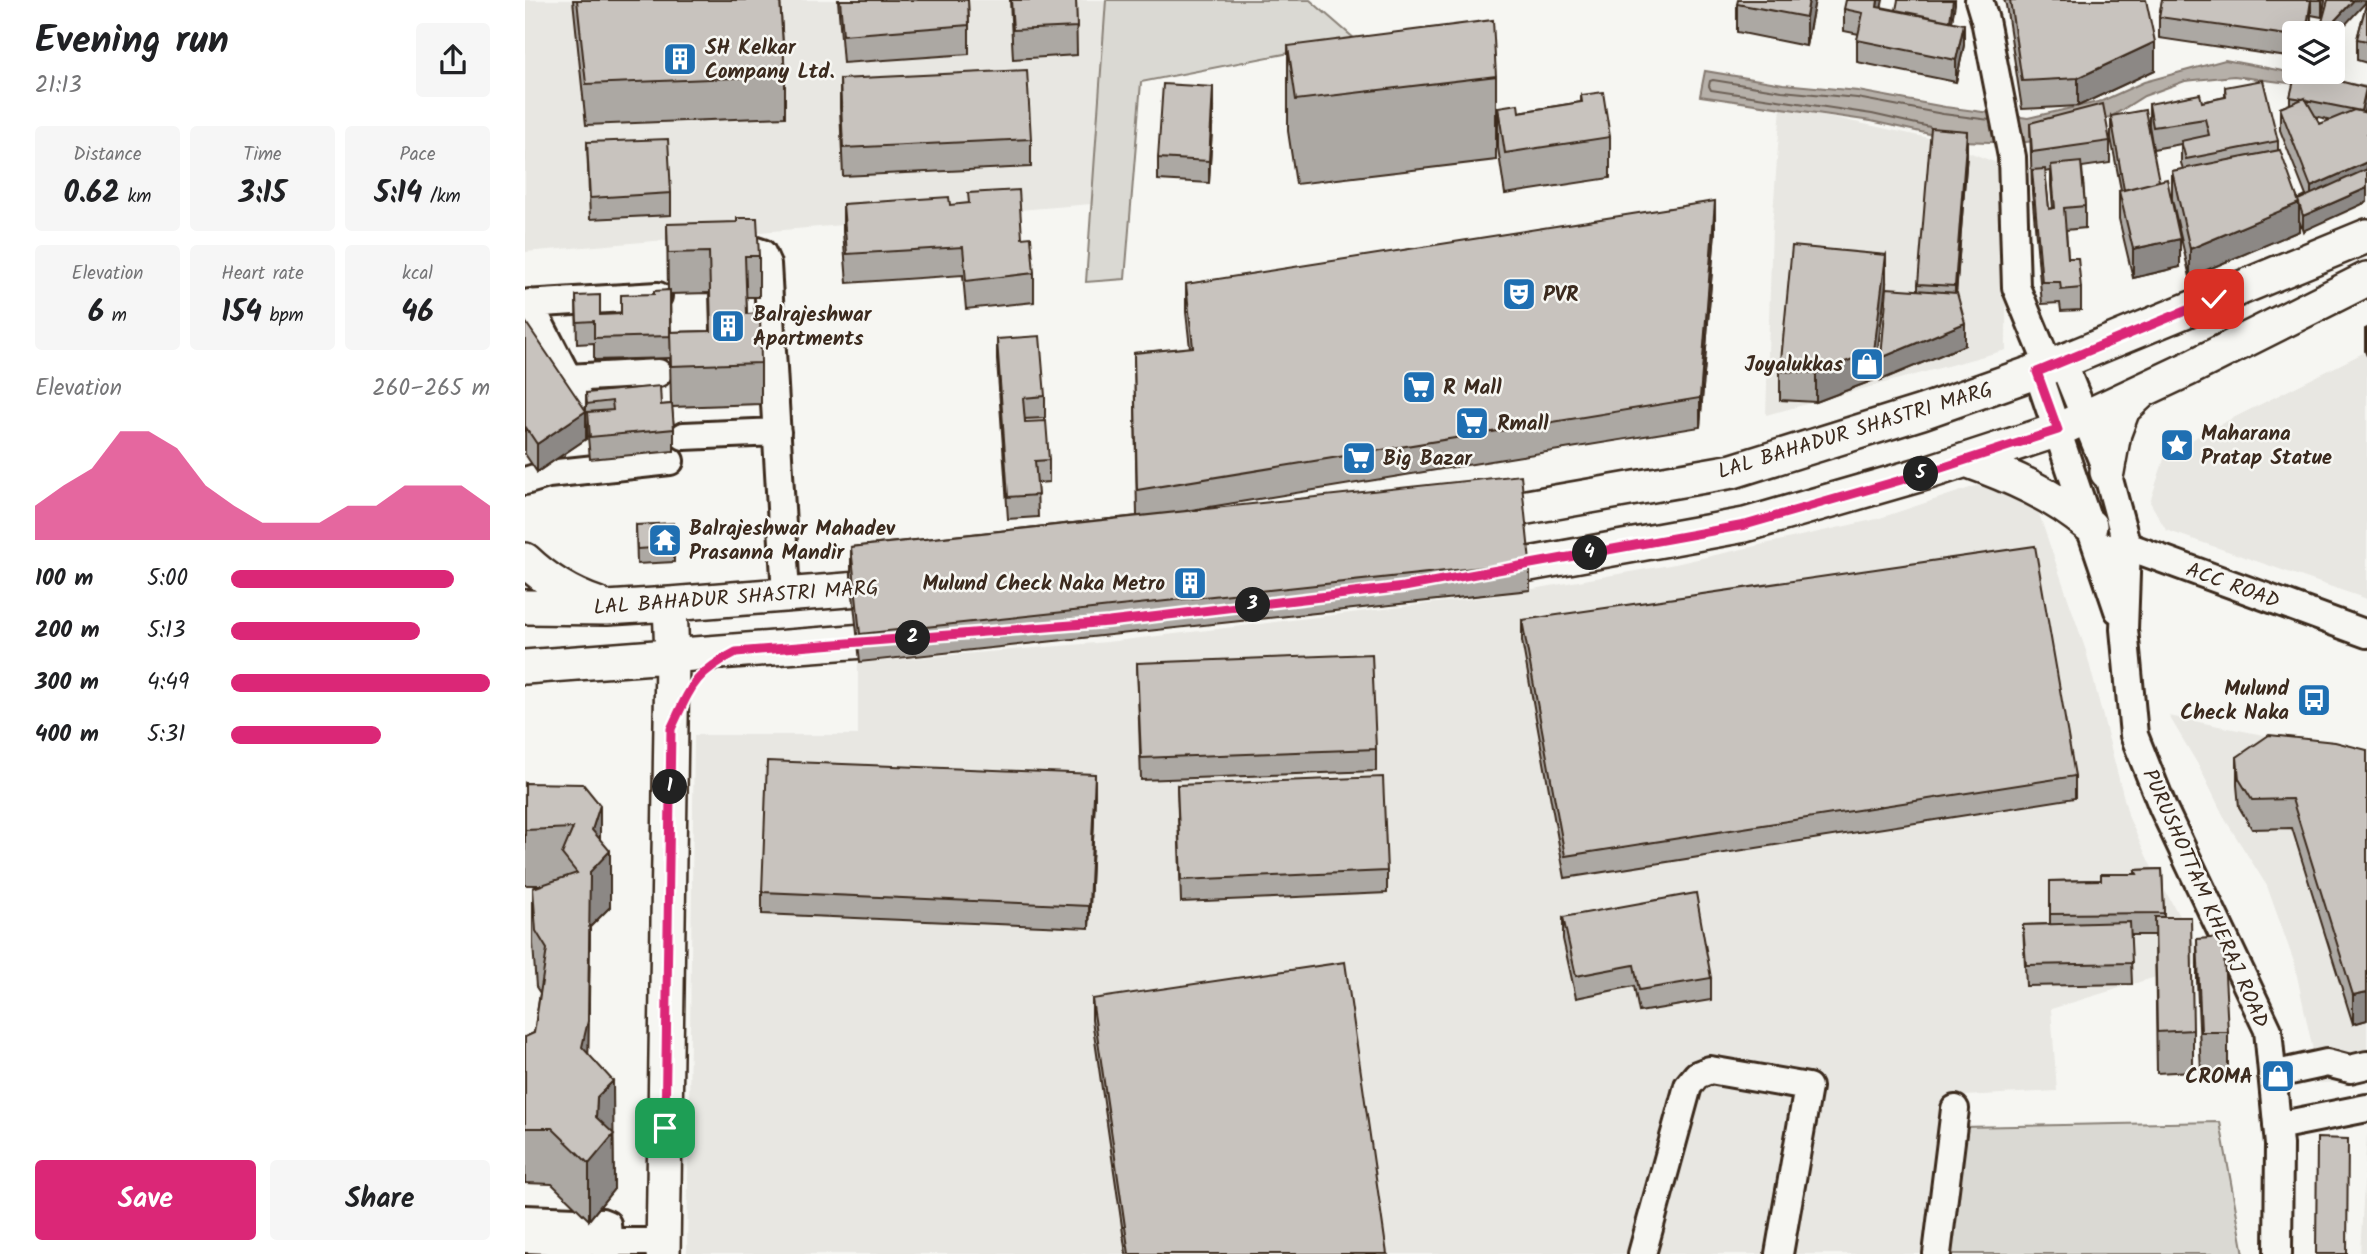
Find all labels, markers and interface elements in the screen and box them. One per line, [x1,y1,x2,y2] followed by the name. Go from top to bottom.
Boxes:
[35,12,229,72] text: Evening run
[2282,21,2345,84] map controls
[2282,21,2345,84] button: layers
[416,23,490,97] button: share
[705,32,835,89] place label: SH Kelkar Company Ltd.
[661,40,699,78] building icon: SH Kelkar Company Ltd.
[35,68,82,104] text: 21:13
[73,140,142,170] text: Distance
[243,140,282,170] text: Time
[399,140,436,170] text: Pace
[64,170,120,218] text: 0.62
[238,170,287,218] text: 3:15
[374,170,422,218] text: 5:14
[120,182,151,212] text: km
[422,182,461,212] text: /km
[72,259,143,289] text: Elevation
[221,259,304,289] text: Heart rate
[402,259,433,289] text: kcal
[2184,269,2244,329] pin
[1500,275,1538,313] theatre icon: PVR
[1543,279,1579,312] place label: PVR
[2195,280,2233,318] icon: check
[88,289,104,337] text: 6
[221,289,262,337] text: 154
[401,289,434,337] text: 46
[753,299,873,356] place label: Balrajeshwar Apartments
[104,301,127,331] text: m
[262,301,304,331] text: bpm
[709,307,747,345] building icon: Balrajeshwar Apartments
[1848,345,1886,383] shop icon: Joyalukkas
[1745,349,1843,382] place label: Joyalukkas
[1400,368,1438,406] supermarket icon: R Mall
[35,371,122,407] text: Elevation
[372,371,490,407] text: 260–265 m
[1443,372,1502,405] place label: R Mall
[1714,374,1997,489] street label: LAL BAHADUR SHASTRI MARG
[1453,404,1491,442] supermarket icon: Rmall
[1497,408,1549,441] place label: Rmall
[2201,418,2332,475] place label: Maharana Pratap Statue
[2158,426,2196,464] place icon: Maharana Pratap Statue
[1340,439,1378,477] supermarket icon: Big Bazar
[1383,443,1473,476] place label: Big Bazar
[1903,456,1939,491] pin: 5
[1916,458,1925,488] text: 5
[689,513,896,570] place label: Balrajeshwar Mahadev Prasanna Mandir
[646,521,684,559] temple icon: Balrajeshwar Mahadev Prasanna Mandir
[1573,536,1607,570] pin: 4
[1584,537,1595,567] text: 4
[2181,554,2284,619] street label: ACC ROAD
[35,561,93,597] text: 100 m
[147,561,188,597] text: 5:00
[1171,564,1209,602] building icon: Mulund Check Naka Metro
[922,568,1165,601] place label: Mulund Check Naka Metro
[592,572,880,625] street label: LAL BAHADUR SHASTRI MARG
[1235,588,1271,622] pin: 3
[1247,589,1258,619] text: 3
[35,613,100,649] text: 200 m
[147,613,185,649] text: 5:13
[895,620,931,656] pin: 2
[907,622,918,652] text: 2
[35,665,99,701] text: 300 m
[147,665,189,701] text: 4:49
[2180,673,2290,730] place label: Mulund Check Naka
[2295,681,2333,719] bus stop icon: Mulund Check Naka
[35,717,99,753] text: 400 m
[147,717,185,753] text: 5:31
[2132,764,2277,1033] street label: PURUSHOTTAM KHERAJ ROAD
[653,770,687,804] pin: 1
[667,771,672,801] text: 1
[2259,1057,2297,1095] shop icon: CROMA
[2185,1061,2253,1094] place label: CROMA
[635,1098,695,1158] pin
[646,1109,684,1147] icon: arrive
[35,1160,256,1240] button: Save
[270,1160,490,1240] button: Share

